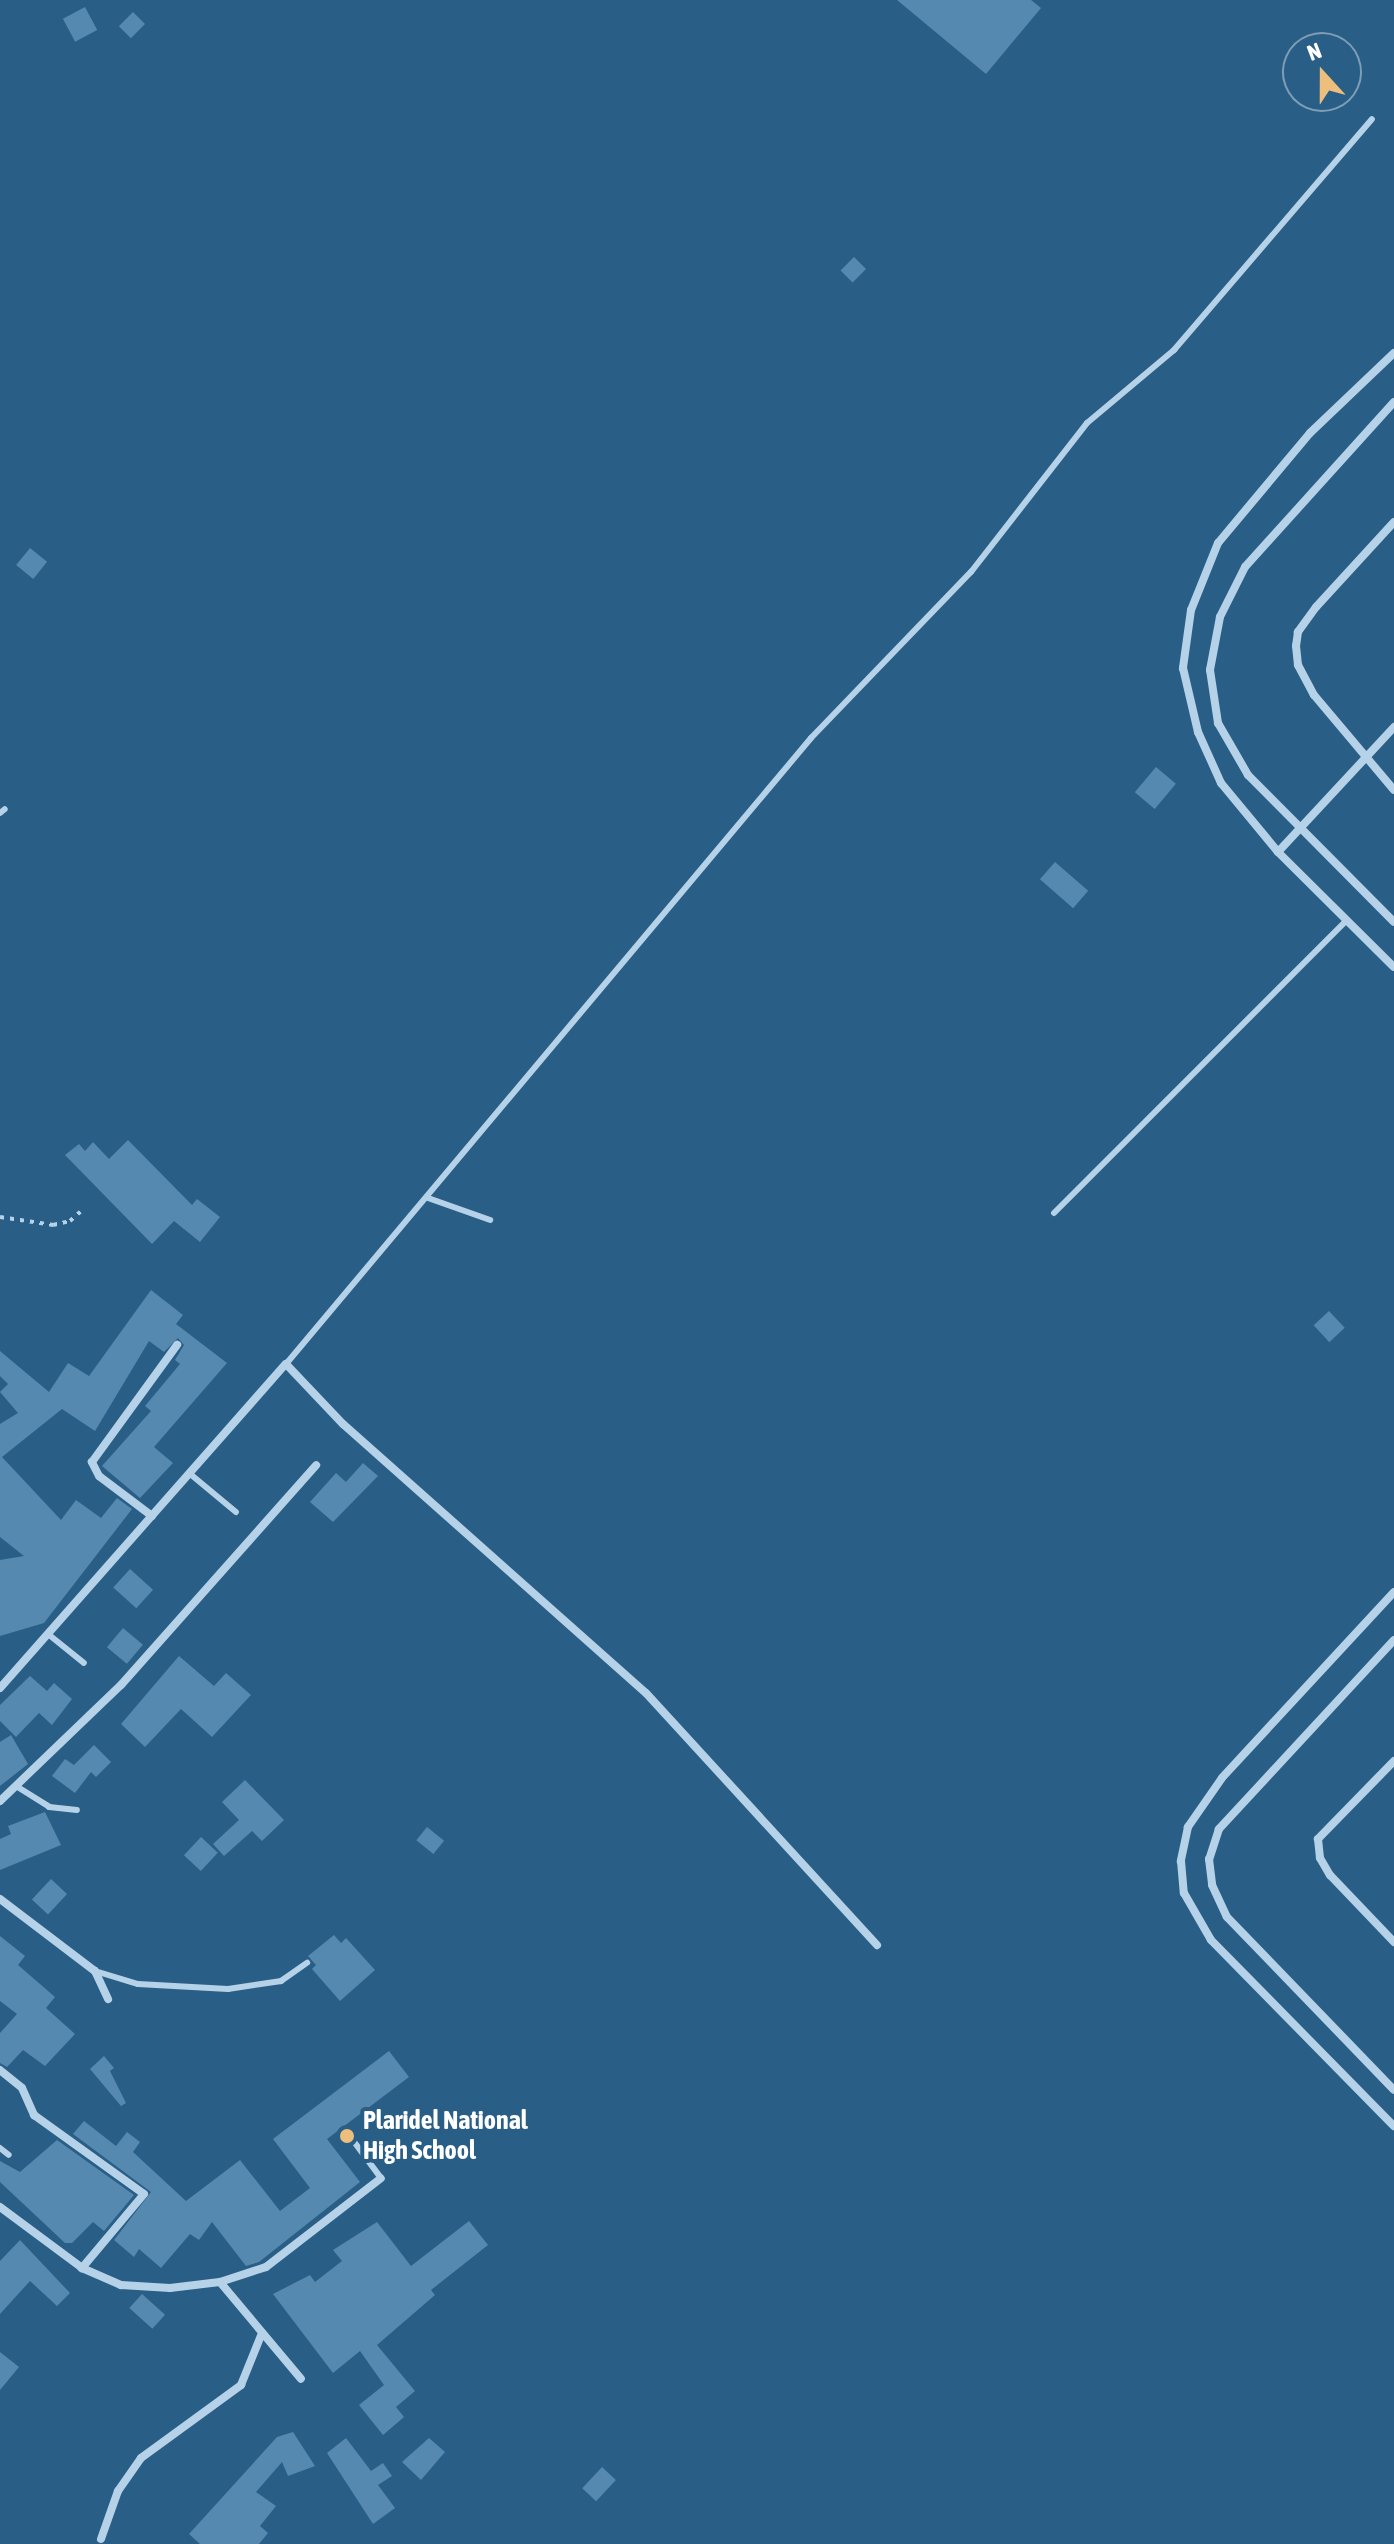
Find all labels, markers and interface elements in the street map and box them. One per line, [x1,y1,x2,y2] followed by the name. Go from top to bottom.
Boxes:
[1282,32,1362,112] north arrow
[1303,37,1325,66] text: N
[363,2105,528,2166] place label: Plaridel National High School
[338,2127,356,2145] marker: Plaridel National High School

